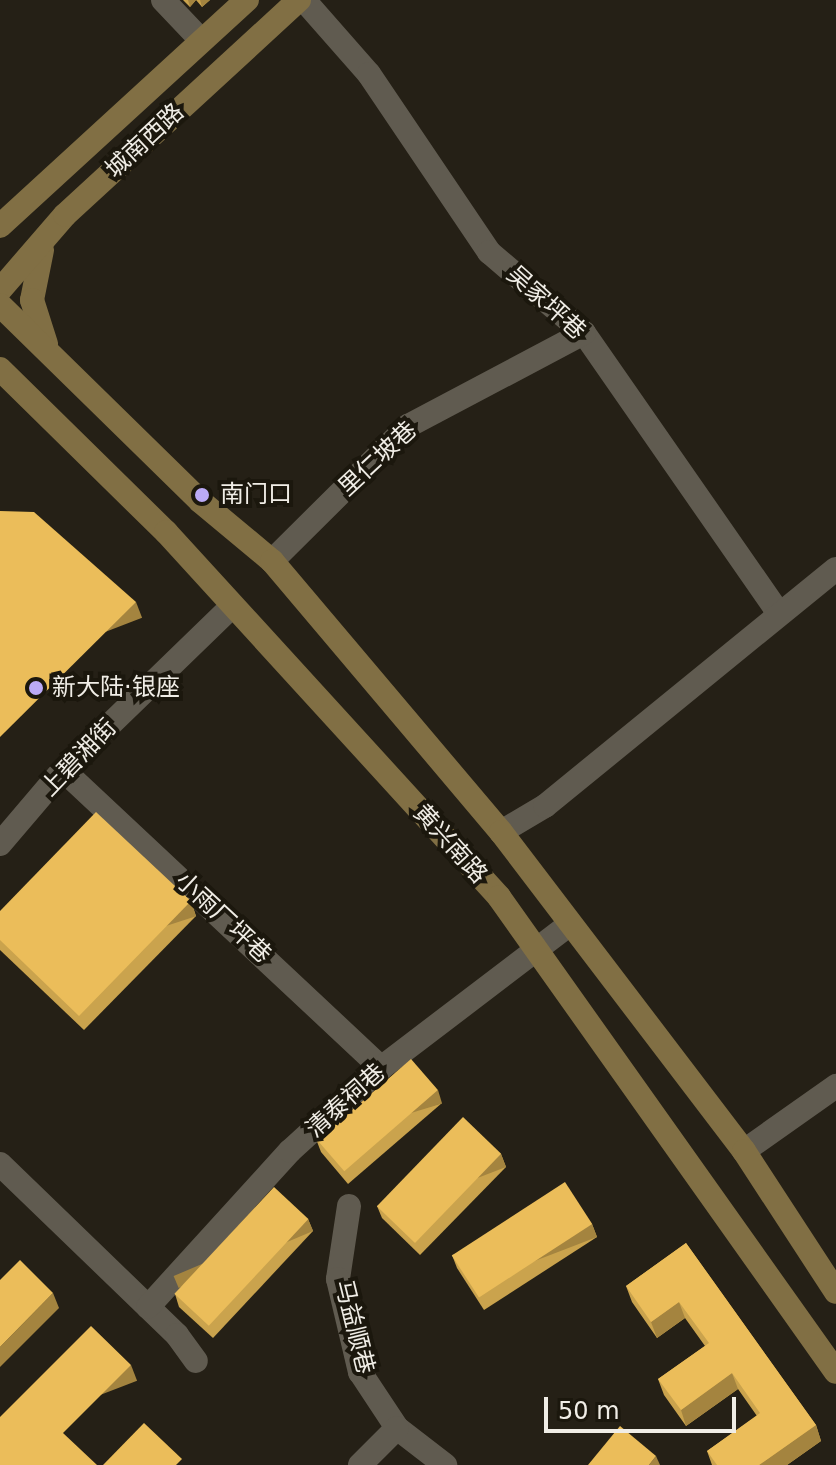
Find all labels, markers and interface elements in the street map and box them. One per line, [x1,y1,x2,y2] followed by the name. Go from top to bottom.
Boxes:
[100,98,190,184] street label: 城南西路
[501,260,591,346] street label: 吴家坪巷
[333,416,423,502] street label: 里仁坡巷
[220,481,292,509] place label: 南门口
[191,484,213,506] marker: 南门口
[52,674,180,702] place label: 新大陆·银座
[27,679,45,697] marker: 新大陆·银座
[35,713,123,803] street label: 上碧湘街
[407,799,493,889] street label: 黄兴南路
[169,867,277,969] street label: 小雨厂坪巷
[301,1058,391,1144] street label: 清泰祠巷
[328,1277,380,1377] street label: 马益顺巷
[548,1381,740,1431] scale bar
[558,1397,620,1425] text: 50 m

